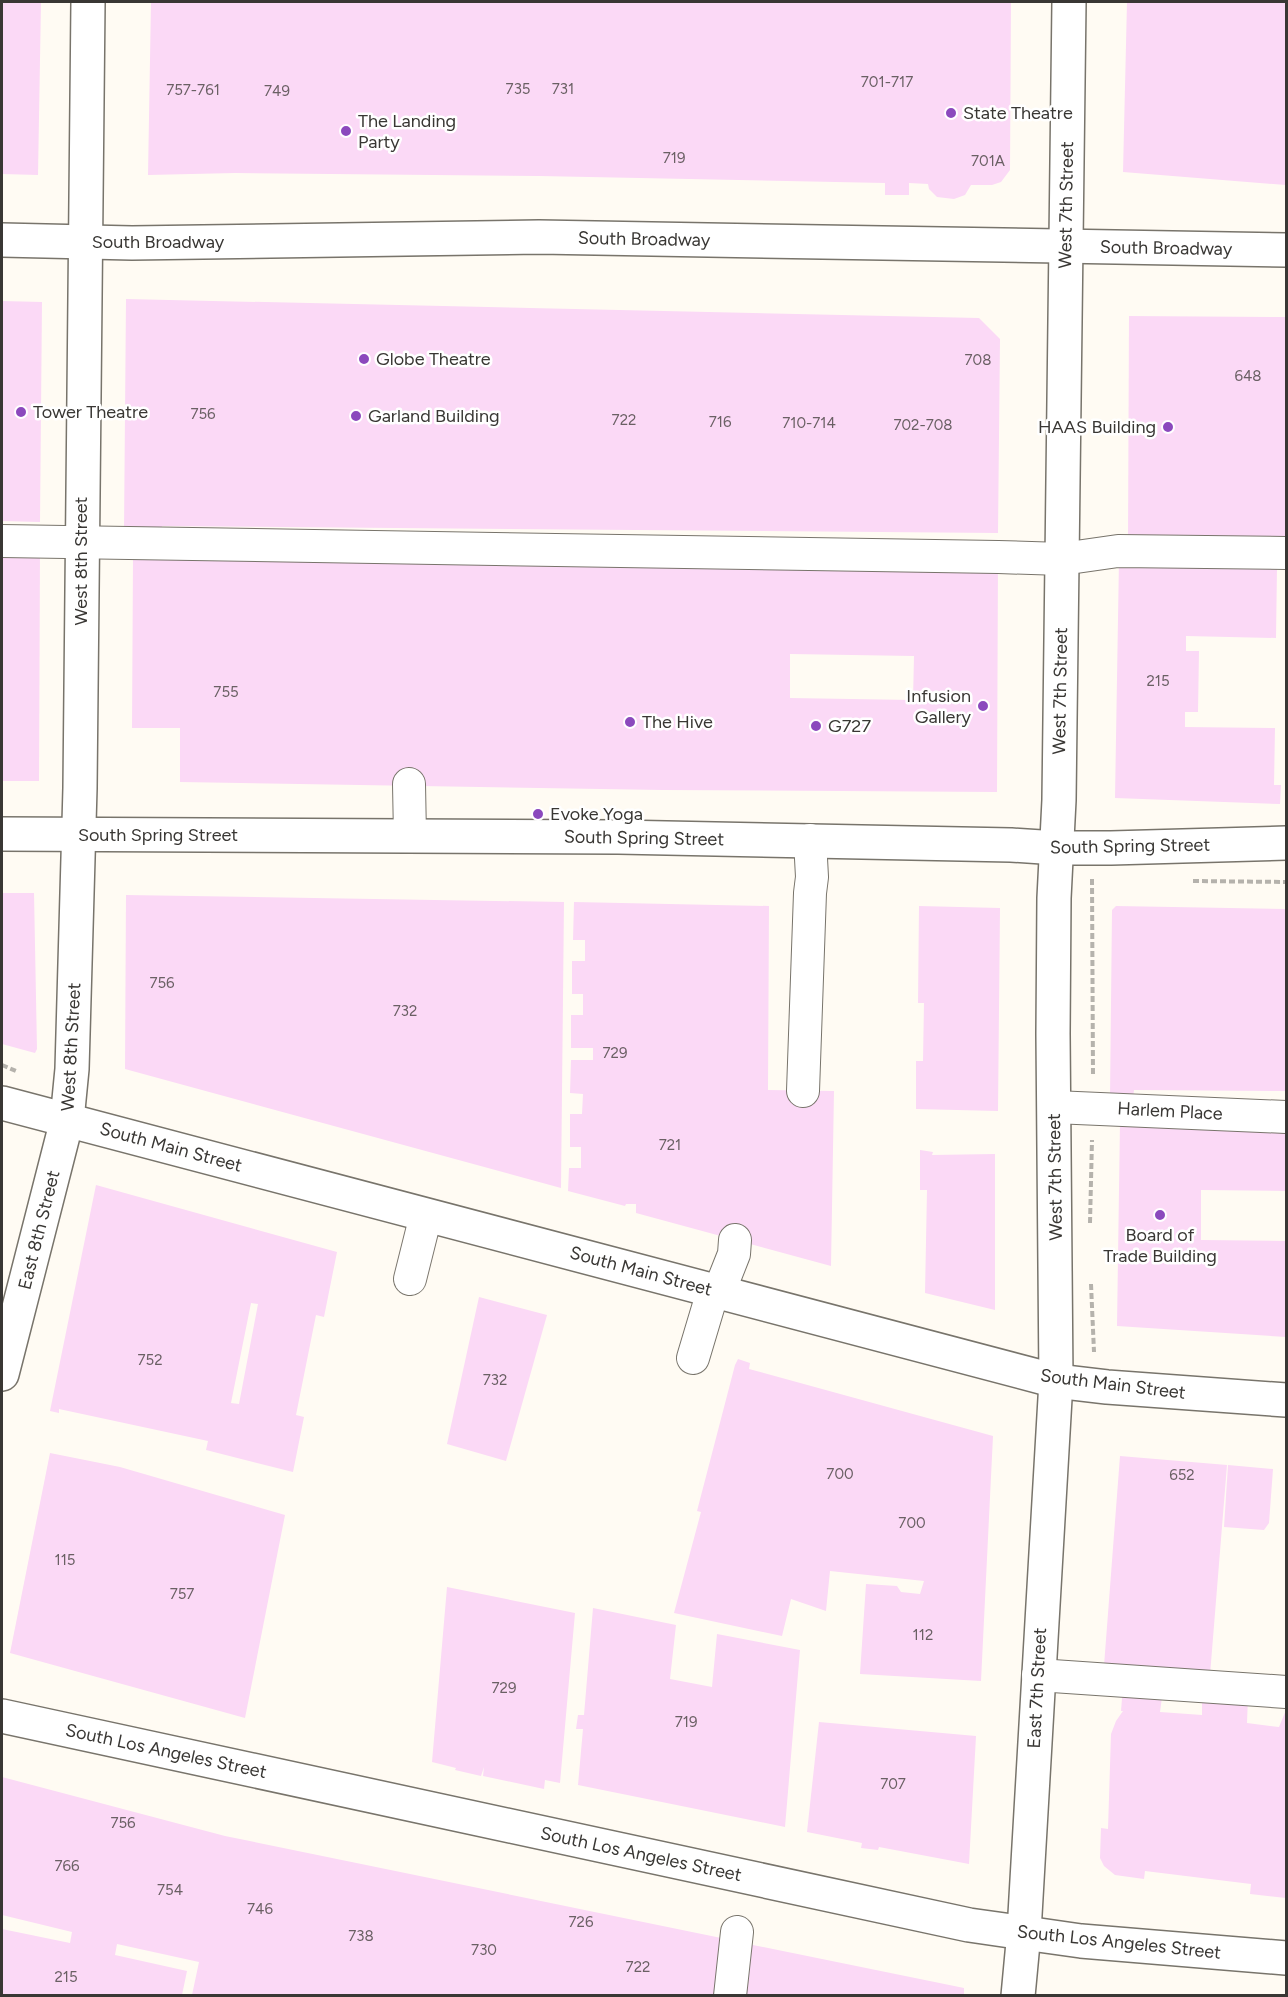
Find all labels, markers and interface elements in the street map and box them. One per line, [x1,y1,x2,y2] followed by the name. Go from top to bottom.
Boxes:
[861,73,913,91] house number: 701-717
[506,80,530,98] house number: 735
[552,80,574,98] house number: 731
[166,81,220,99] house number: 757-761
[264,82,290,100] house number: 749
[963,102,1073,124] place label: State Theatre
[944,106,958,120] marker: State Theatre
[358,110,456,153] place label: The Landing Party
[339,124,353,138] marker: The Landing Party
[1054,141,1078,269] street label: West 7th Street
[663,149,685,167] house number: 719
[971,152,1005,170] house number: 701A
[578,227,711,251] street label: South Broadway
[92,231,225,253] street label: South Broadway
[1100,236,1233,260] street label: South Broadway
[376,348,491,370] place label: Globe Theatre
[965,351,991,369] house number: 708
[357,352,371,366] marker: Globe Theatre
[1234,367,1262,385] house number: 648
[33,401,148,423] place label: Tower Theatre
[14,405,28,419] marker: Tower Theatre
[190,405,216,423] house number: 756
[368,405,500,427] place label: Garland Building
[349,409,363,423] marker: Garland Building
[612,411,636,429] house number: 722
[709,413,732,431] house number: 716
[782,414,836,432] house number: 710-714
[893,416,953,434] house number: 702-708
[1038,416,1156,438] place label: HAAS Building
[1161,420,1175,434] marker: HAAS Building
[70,496,92,625] street label: West 8th Street
[1048,627,1072,755] street label: West 7th Street
[1146,672,1170,690] house number: 215
[213,683,239,701] house number: 755
[906,685,972,728] place label: Infusion Gallery
[976,699,990,713] marker: Infusion Gallery
[642,711,713,733] place label: The Hive
[623,715,637,729] marker: The Hive
[828,715,871,737] place label: G727
[809,719,823,733] marker: G727
[550,803,643,825] place label: Evoke Yoga
[531,807,545,821] marker: Evoke Yoga
[78,824,238,846] street label: South Spring Street
[564,826,724,850] street label: South Spring Street
[1050,834,1210,858] street label: South Spring Street
[149,974,175,992] house number: 756
[57,982,85,1112] street label: West 8th Street
[393,1002,417,1020] house number: 732
[603,1044,627,1062] house number: 729
[1117,1097,1223,1125] street label: Harlem Place
[1043,1113,1067,1241] street label: West 7th Street
[97,1117,245,1177] street label: South Main Street
[659,1136,681,1154] house number: 721
[14,1168,65,1292] street label: East 8th Street
[1153,1208,1167,1222] marker: Board of Trade Building
[1103,1224,1217,1267] place label: Board of Trade Building
[567,1241,715,1301] street label: South Main Street
[137,1351,163,1369] house number: 752
[1039,1364,1187,1404] street label: South Main Street
[483,1371,507,1389] house number: 732
[826,1465,854,1483] house number: 700
[1169,1466,1195,1484] house number: 652
[898,1514,926,1532] house number: 700
[54,1551,76,1569] house number: 115
[170,1585,194,1603] house number: 757
[913,1626,933,1644] house number: 112
[1023,1627,1051,1749] street label: East 7th Street
[492,1679,516,1697] house number: 729
[675,1713,697,1731] house number: 719
[63,1719,269,1783] street label: South Los Angeles Street
[880,1775,906,1793] house number: 707
[110,1814,136,1832] house number: 756
[538,1822,744,1886] street label: South Los Angeles Street
[54,1857,80,1875] house number: 766
[157,1881,183,1899] house number: 754
[247,1900,273,1918] house number: 746
[569,1913,594,1931] house number: 726
[1016,1920,1222,1964] street label: South Los Angeles Street
[348,1927,374,1945] house number: 738
[471,1941,497,1959] house number: 730
[626,1958,650,1976] house number: 722
[54,1968,78,1986] house number: 215

